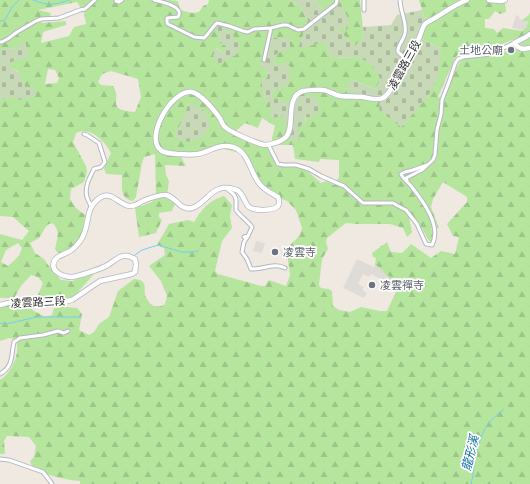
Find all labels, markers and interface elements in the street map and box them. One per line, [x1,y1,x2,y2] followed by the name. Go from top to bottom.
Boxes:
[385,38,423,92] street label: 凌雲路三段
[459,43,503,57] place label: 土地公廟
[506,45,516,55] marker: 土地公廟
[283,245,316,259] place label: 凌雲寺
[270,247,280,257] marker: 凌雲寺
[380,278,424,292] place label: 凌雲禪寺
[367,280,377,290] marker: 凌雲禪寺
[10,294,66,310] street label: 凌雲路三段
[458,432,482,472] water label: 龍形溪

